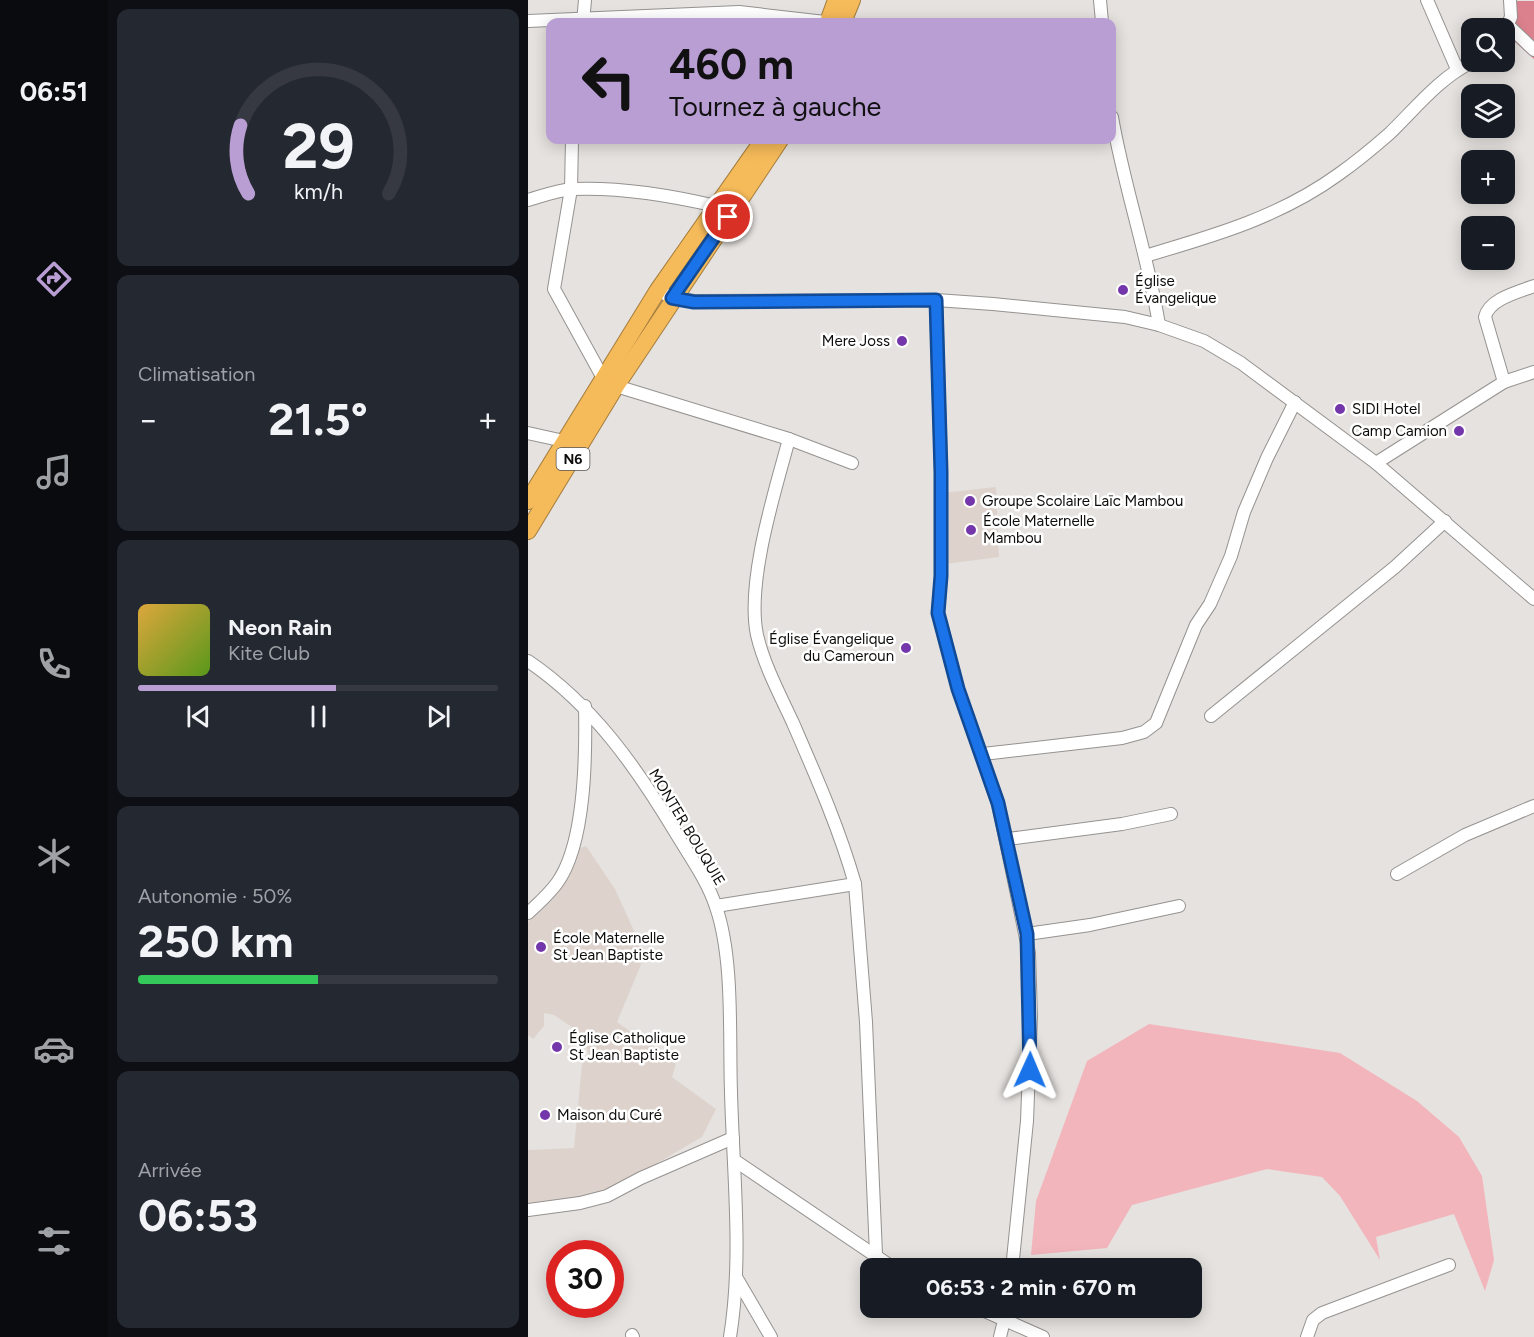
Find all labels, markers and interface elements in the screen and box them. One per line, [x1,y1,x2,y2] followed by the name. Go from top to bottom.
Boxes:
[1461,18,1515,270] map controls
[1461,18,1515,72] button: search
[669,39,794,90] text: 460 m
[570,42,648,120] icon: left
[20,75,88,108] text: 06:51
[1461,84,1515,138] button: layers
[669,90,881,123] text: Tournez à gauche
[282,109,354,184] text: 29
[1461,150,1515,204] button: +
[294,180,342,205] text: km/h
[702,191,753,242] pin
[711,200,744,233] icon: arrive
[1461,216,1515,270] button: −
[33,258,75,300] icon: directions
[1135,272,1217,307] place label: Église Évangelique
[1116,283,1130,297] marker: Église Évangelique
[822,332,890,350] place label: Mere Joss
[895,334,909,348] marker: Mere Joss
[138,362,255,386] text: Climatisation
[268,392,368,446] text: 21.5°
[138,400,159,439] text: −
[477,400,498,439] text: +
[1352,400,1420,418] place label: SIDI Hotel
[1333,402,1347,416] marker: SIDI Hotel
[1351,422,1447,440] place label: Camp Camion
[1452,424,1466,438] marker: Camp Camion
[556,448,590,470] road number: N6
[33,451,75,493] icon: music
[982,492,1183,510] place label: Groupe Scolaire Laïc Mambou
[963,494,977,508] marker: Groupe Scolaire Laïc Mambou
[983,512,1094,547] place label: École Maternelle Mambou
[964,523,978,537] marker: École Maternelle Mambou
[228,614,332,641] text: Neon Rain
[769,630,894,665] place label: Église Évangelique du Cameroun
[228,641,310,665] text: Kite Club
[899,641,913,655] marker: Église Évangelique du Cameroun
[33,643,75,685] icon: phone
[182,700,215,733] icon: previous
[302,700,335,733] icon: pause
[422,700,455,733] icon: next
[645,765,729,889] street label: MONTER BOUQUIE
[33,835,75,877] icon: climate
[138,884,292,908] text: Autonomie · 50%
[138,914,294,968] text: 250 km
[553,929,664,964] place label: École Maternelle St Jean Baptiste
[534,940,548,954] marker: École Maternelle St Jean Baptiste
[33,1028,75,1070] icon: car
[569,1029,686,1064] place label: Église Catholique St Jean Baptiste
[998,1038,1062,1102] position arrow
[550,1040,564,1054] marker: Église Catholique St Jean Baptiste
[557,1106,662,1124] place label: Maison du Curé
[538,1108,552,1122] marker: Maison du Curé
[138,1158,202,1182] text: Arrivée
[138,1188,258,1242] text: 06:53
[33,1220,75,1262] icon: filters
[546,1240,624,1318] speed limit sign: 30
[926,1274,1136,1301] text: 06:53 · 2 min · 670 m

